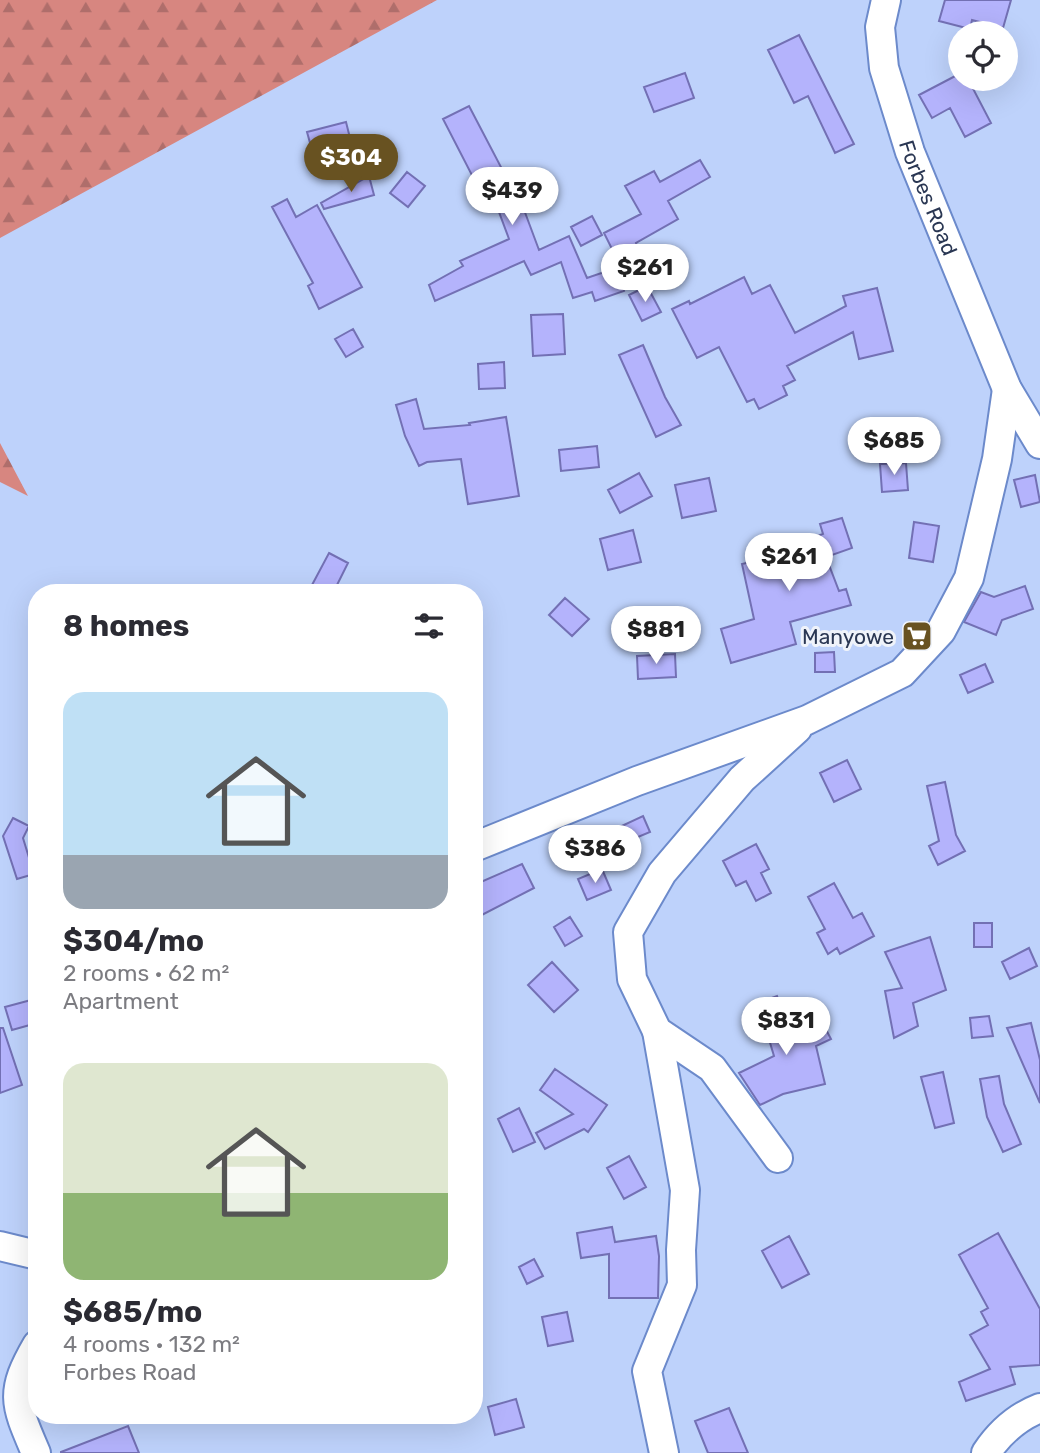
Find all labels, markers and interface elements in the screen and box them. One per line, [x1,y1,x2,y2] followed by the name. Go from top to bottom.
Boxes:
[948,21,1018,91] map controls
[948,21,1018,91] button: locate
[310,134,392,194] pin: $304
[895,137,963,259] street label: Forbes Road
[320,143,382,171] text: $304
[471,168,553,227] pin: $439
[482,176,542,204] text: $439
[604,244,686,304] pin: $261
[617,253,673,281] text: $261
[853,418,935,477] pin: $685
[864,426,924,454] text: $685
[748,534,830,593] pin: $261
[761,542,817,570] text: $261
[615,606,697,666] pin: $881
[410,607,448,645] icon: filters
[63,608,189,644] text: 8 homes
[627,615,685,643] text: $881
[900,619,934,653] supermarket icon: Manyowe
[802,624,894,649] place label: Manyowe
[193,738,319,864] icon: home
[554,826,636,885] pin: $386
[564,834,626,862] text: $386
[63,923,204,959] text: $304/mo
[63,959,229,987] text: 2 rooms · 62 m²
[63,987,179,1015] text: Apartment
[745,998,827,1057] pin: $831
[757,1006,815,1034] text: $831
[193,1109,319,1235] icon: home
[63,1294,202,1330] text: $685/mo
[63,1330,240,1358] text: 4 rooms · 132 m²
[63,1358,197,1386] text: Forbes Road

